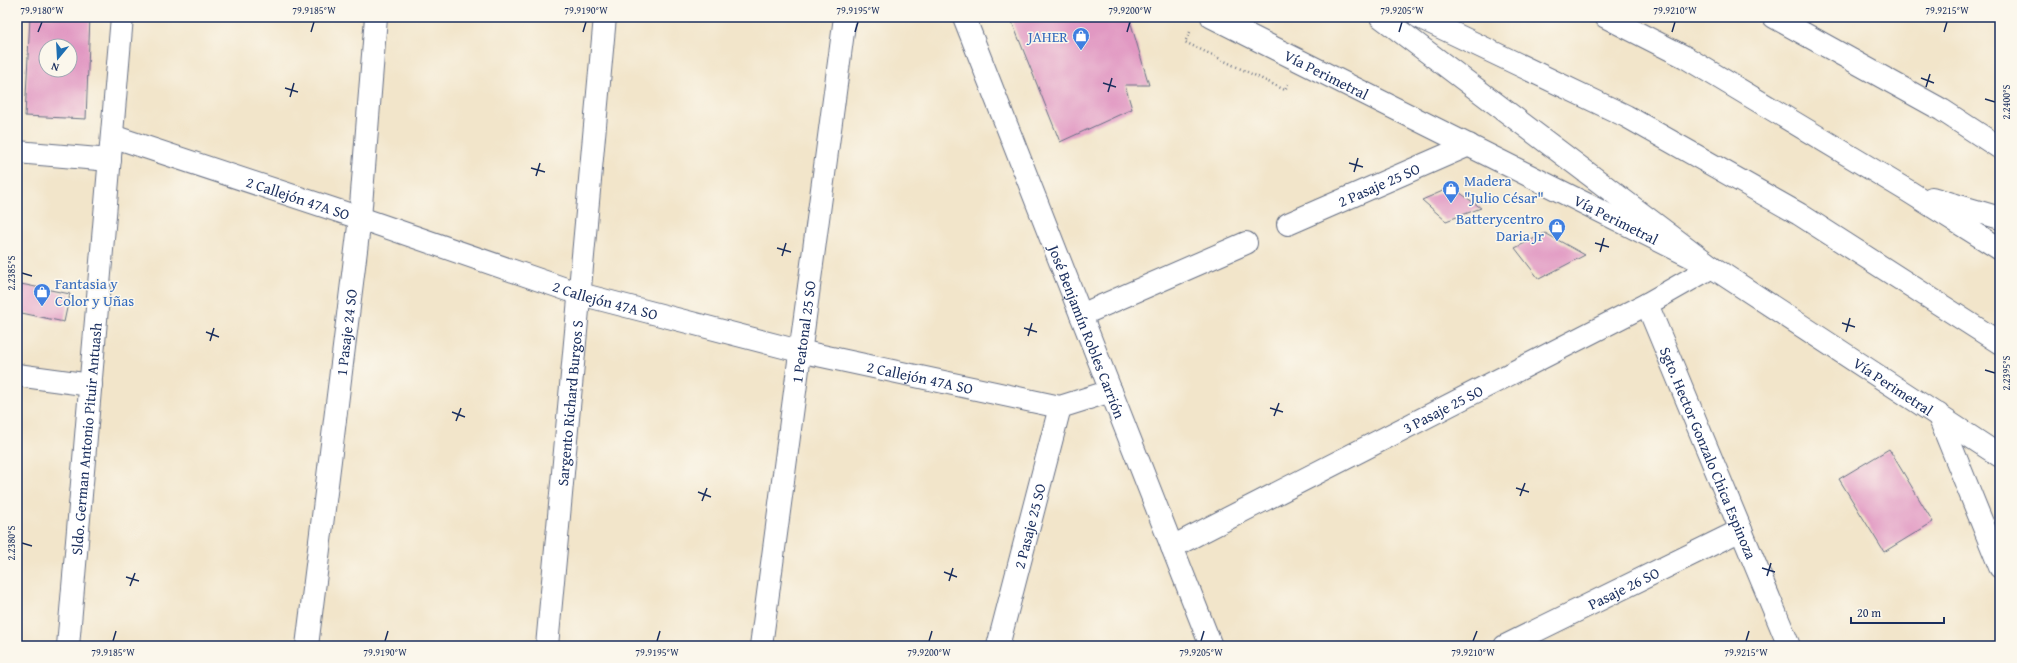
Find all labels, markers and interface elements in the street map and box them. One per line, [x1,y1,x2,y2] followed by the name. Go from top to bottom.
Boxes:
[20,3,64,18] text: 79.9180°W
[292,3,336,18] text: 79.9185°W
[564,3,608,18] text: 79.9190°W
[836,3,880,18] text: 79.9195°W
[1108,3,1152,18] text: 79.9200°W
[1380,3,1424,18] text: 79.9205°W
[1653,3,1697,18] text: 79.9210°W
[1925,3,1969,18] text: 79.9215°W
[1026,26,1068,47] place label: JAHER
[1071,26,1091,51] shop icon: JAHER
[38,38,78,78] north arrow
[1281,44,1372,104] street label: Vía Perimetral
[48,59,61,76] text: N
[1999,84,2014,119] text: 2.2400°S
[1334,157,1423,212] street label: 2 Pasaje 25 SO
[1464,170,1544,208] place label: Madera "Julio César"
[243,171,353,224] street label: 2 Callejón 47A SO
[1441,179,1461,204] shop icon: Madera "Julio César"
[1570,189,1662,249] street label: Vía Perimetral
[1456,208,1544,246] place label: Batterycentro Daria Jr
[1547,217,1567,242] shop icon: Batterycentro Daria Jr
[1043,240,1131,422] street label: José Benjamín Robles Carrión
[4,255,19,290] text: 2.2385°S
[55,273,134,311] place label: Fantasia y Color y Uñas
[550,275,660,324] street label: 2 Callejón 47A SO
[786,279,820,384] street label: 1 Peatonal 25 SO
[32,282,52,307] shop icon: Fantasia y Color y Uñas
[330,288,362,377] street label: 1 Pasaje 24 SO
[551,319,588,487] street label: Sargento Richard Burgos S
[65,321,106,556] street label: Sldo. German Antonio Pituir Antuash
[1655,343,1762,562] street label: Sgto. Hector Gonzalo Chica Espinoza
[1849,352,1938,420] street label: Vía Perimetral
[865,355,975,399] street label: 2 Callejón 47A SO
[1999,355,2014,390] text: 2.2395°S
[1399,379,1486,438] street label: 3 Pasaje 25 SO
[1008,481,1050,571] street label: 2 Pasaje 25 SO
[4,525,19,560] text: 2.2380°S
[1584,561,1663,614] street label: Pasaje 26 SO
[1851,599,1944,625] scale bar
[1857,604,1881,621] text: 20 m
[91,645,135,660] text: 79.9185°W
[363,645,407,660] text: 79.9190°W
[635,645,679,660] text: 79.9195°W
[907,645,951,660] text: 79.9200°W
[1179,645,1223,660] text: 79.9205°W
[1451,645,1495,660] text: 79.9210°W
[1724,645,1768,660] text: 79.9215°W

